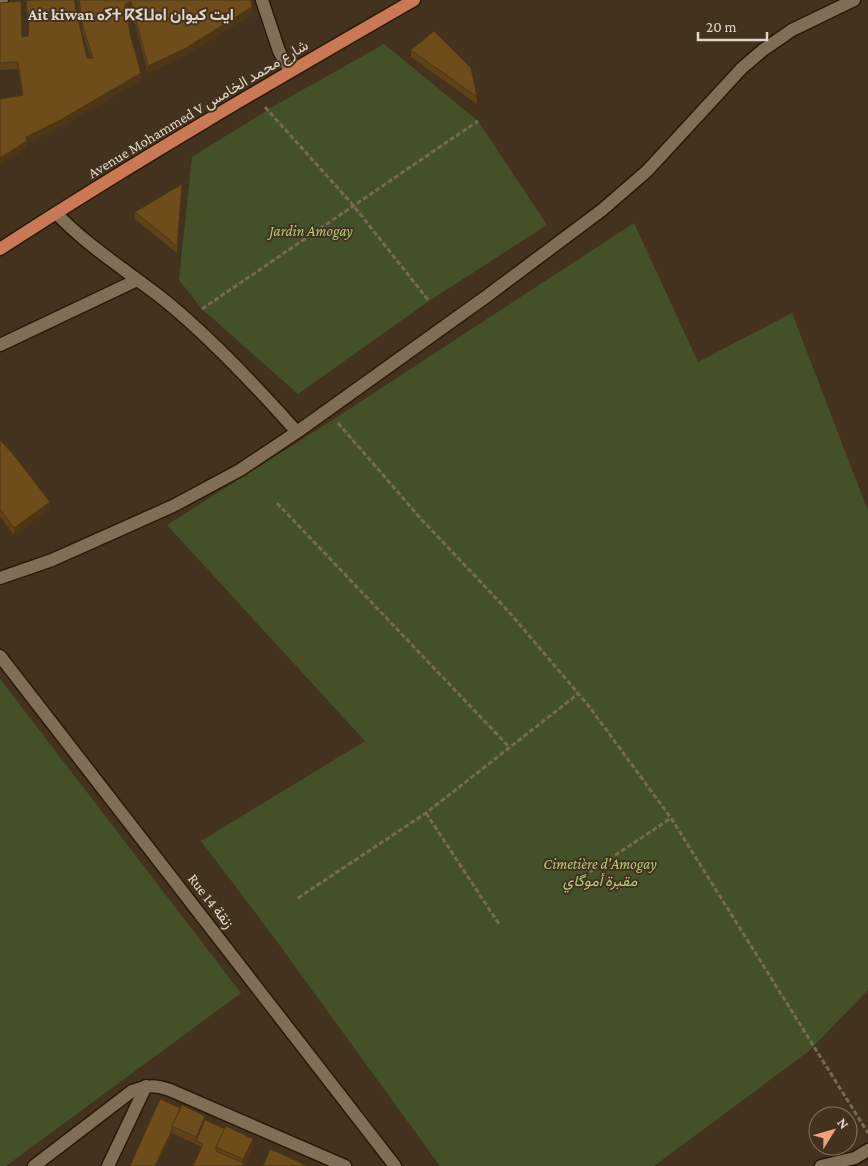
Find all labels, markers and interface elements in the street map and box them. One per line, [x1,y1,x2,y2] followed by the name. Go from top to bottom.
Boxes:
[27,6,234,25] district label: Ait kiwan ⴰⵢⵜ ⴽⵉⵡⴰⵏ ايت كيوان
[698,10,767,42] scale bar
[706,19,737,35] text: 20 m
[85,37,313,184] street label: Avenue Mohammed V شارع محمد الخامس
[266,223,353,240] park label: Jardin Amogay
[543,856,657,893] park label: Cimetière d'Amogay مقبرة أموگاي
[184,871,237,932] street label: Rue 14 زنقة
[808,1106,858,1156] north arrow
[834,1115,853,1132] text: N

